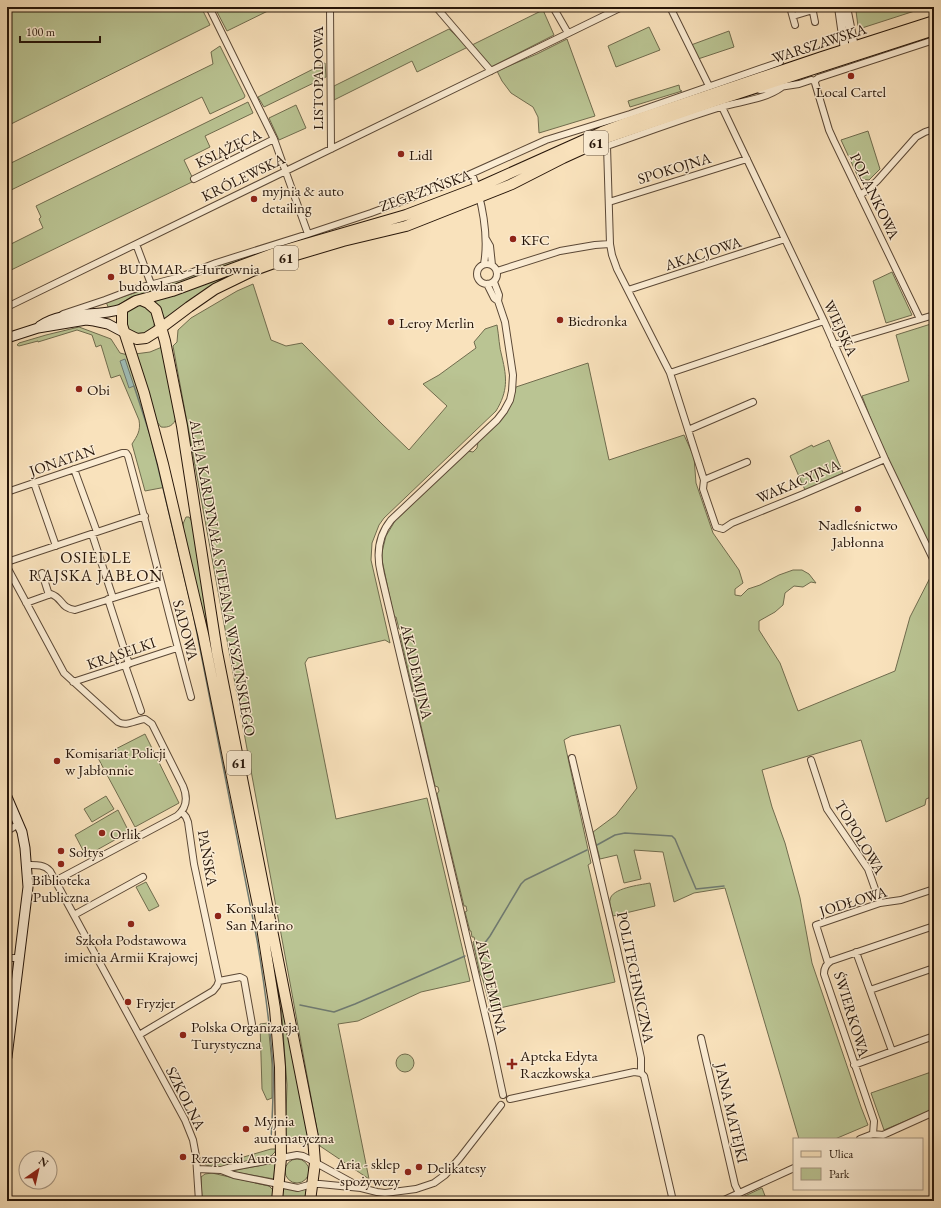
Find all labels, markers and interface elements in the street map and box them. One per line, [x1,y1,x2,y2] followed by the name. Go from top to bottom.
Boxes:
[20,18,100,44] scale bar
[769,19,869,67] street label: WARSZAWSKA
[26,24,56,40] text: 100 m
[308,26,327,130] street label: LISTOPADOWA
[846,71,856,81] marker: Local Cartel
[816,82,887,101] place label: Local Cartel
[192,124,265,172] street label: KSIĄŻĘCA
[584,131,608,155] road number: 61
[409,145,433,164] place label: Lidl
[198,148,288,205] street label: KRÓLEWSKA
[635,148,714,188] street label: SPOKOJNA
[396,149,406,159] marker: Lidl
[846,150,904,243] street label: POLANKOWA
[376,164,474,215] street label: ZEGRZYŃSKA
[262,181,344,217] place label: myjnia & auto detailing
[249,194,259,204] marker: myjnia & auto detailing
[521,230,550,249] place label: KFC
[661,232,744,275] street label: AKACJOWA
[508,234,518,244] marker: KFC
[274,246,298,270] road number: 61
[119,259,260,295] place label: BUDMAR - Hurtownia budowlana
[106,272,116,282] marker: BUDMAR - Hurtownia budowlana
[820,297,863,360] street label: WIEJSKA
[568,311,627,330] place label: Biedronka
[399,313,475,332] place label: Leroy Merlin
[555,315,565,325] marker: Biedronka
[386,317,396,327] marker: Leroy Merlin
[87,380,110,399] place label: Obi
[74,384,84,394] marker: Obi
[186,417,260,738] street label: ALEJA KARDYNAŁA STEFANA WYSZYŃSKIEGO
[25,440,98,481] street label: JONATAN
[753,455,843,507] street label: WAKACYJNA
[853,504,863,514] marker: Nadleśnictwo Jabłonna
[818,515,898,551] place label: Nadleśnictwo Jabłonna
[29,547,163,586] district label: OSIEDLE RAJSKA JABŁOŃ
[169,598,203,663] street label: SADOWA
[397,622,437,722] street label: AKADEMIJNA
[84,632,158,674] street label: KRĄSELKI
[65,743,166,779] place label: Komisariat Policji w Jabłonnie
[227,751,251,775] road number: 61
[52,756,62,766] marker: Komisariat Policji w Jabłonnie
[831,797,890,878] street label: TOPOLOWA
[110,824,142,843] place label: Orlik
[97,828,107,838] marker: Orlik
[194,828,222,888] street label: PAŃSKA
[69,842,104,861] place label: Sołtys
[56,846,66,856] marker: Sołtys
[56,859,66,869] marker: Biblioteka Publiczna
[32,870,90,906] place label: Biblioteka Publiczna
[815,882,890,921] street label: JODŁOWA
[226,898,293,934] place label: Konsulat San Marino
[613,910,659,1045] street label: POLITECHNICZNA
[213,911,223,921] marker: Konsulat San Marino
[126,919,136,929] marker: Szkoła Podstawowa imienia Armii Krajowej
[64,930,198,966] place label: Szkoła Podstawowa imienia Armii Krajowej
[472,937,512,1037] street label: AKADEMIJNA
[830,969,874,1060] street label: ŚWIERKOWA
[136,993,175,1012] place label: Fryzjer
[123,997,133,1007] marker: Fryzjer
[191,1017,298,1053] place label: Polska Organizacja Turystyczna
[178,1030,188,1040] marker: Polska Organizacja Turystyczna
[519,1046,598,1082] place label: Apteka Edyta Raczkowska
[507,1059,517,1069] marker: Apteka Edyta Raczkowska
[711,1059,753,1165] street label: JANA MATEJKI
[162,1063,210,1133] street label: SZKOLNA
[254,1111,334,1147] place label: Myjnia automatyczna
[241,1124,251,1134] marker: Myjnia automatyczna
[793,1138,923,1190] legend
[829,1146,853,1162] text: Ulica
[191,1148,277,1167] place label: Rzepecki Auto
[18,1150,58,1190] north arrow
[178,1152,188,1162] marker: Rzepecki Auto
[36,1153,51,1170] text: N
[335,1154,400,1190] place label: Aria - sklep spożywczy
[427,1158,487,1177] place label: Delikatesy
[414,1162,424,1172] marker: Delikatesy
[829,1166,850,1182] text: Park
[403,1167,413,1177] marker: Aria - sklep spożywczy

